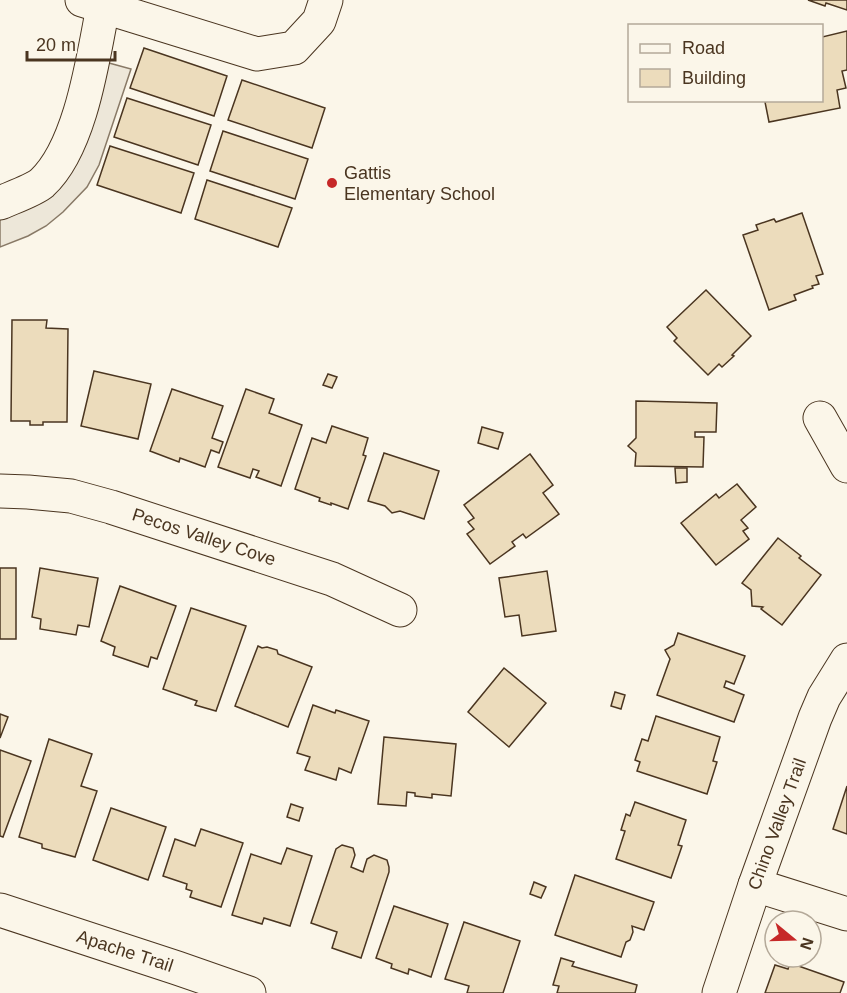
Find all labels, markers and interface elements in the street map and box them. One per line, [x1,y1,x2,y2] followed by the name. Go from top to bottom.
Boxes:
[27,24,116,62] scale bar
[628,24,823,102] legend
[36,35,76,55] text: 20 m
[682,38,725,58] text: Road
[682,68,746,88] text: Building
[344,163,495,204] place label: Gattis Elementary School
[325,176,339,190] marker: Gattis Elementary School
[130,504,278,570] street label: Pecos Valley Cove
[744,755,810,893] street label: Chino Valley Trail
[763,909,823,969] north arrow
[74,926,176,976] street label: Apache Trail
[797,935,817,952] text: N

